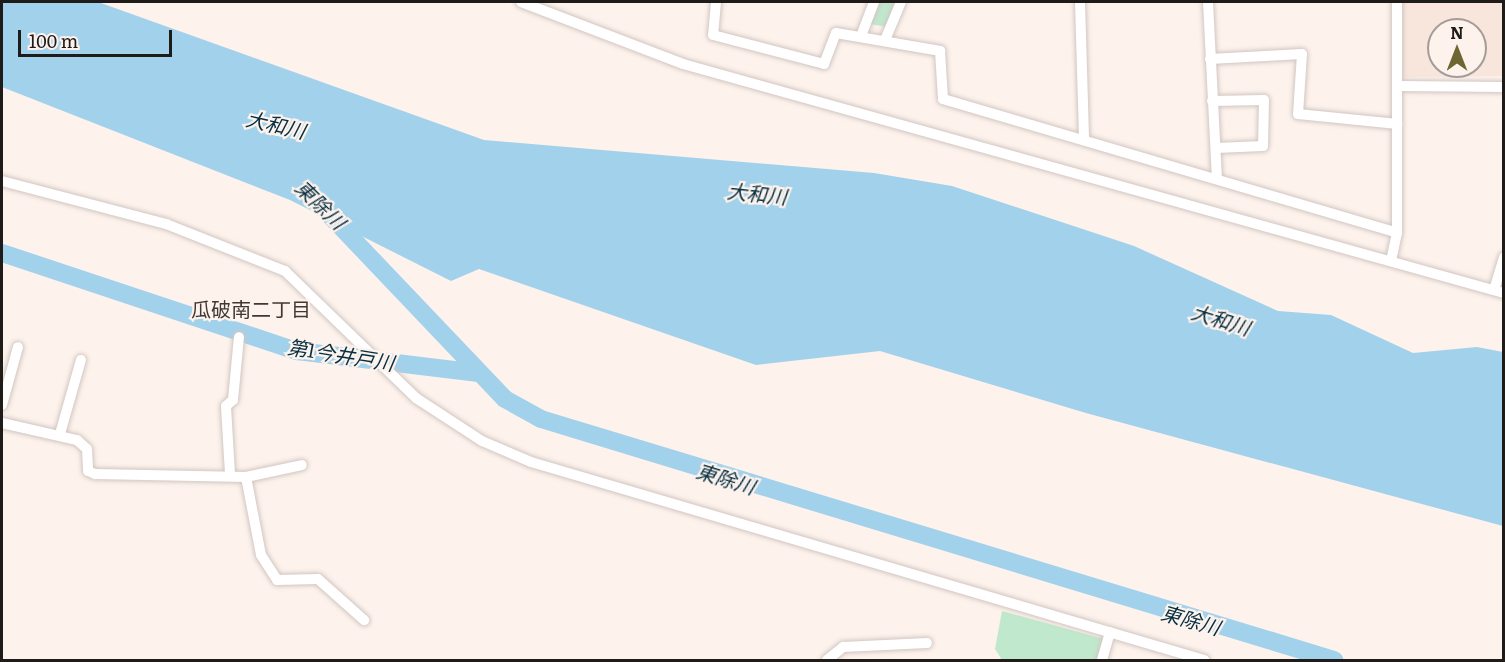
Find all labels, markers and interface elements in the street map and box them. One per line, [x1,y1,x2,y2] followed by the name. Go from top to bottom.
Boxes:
[21,18,176,56] scale bar
[1427,18,1487,78] north arrow
[1450,20,1464,44] text: N
[29,27,78,54] text: 100 m
[244,106,308,142] water label: 大和川
[291,175,351,233] water label: 東除川
[726,178,788,208] water label: 大和川
[191,296,311,320] district label: 瓜破南二丁目
[1189,299,1253,339] water label: 大和川
[286,334,396,374] water label: 第1今井戸川
[694,458,758,498] water label: 東除川
[1159,599,1223,639] water label: 東除川

